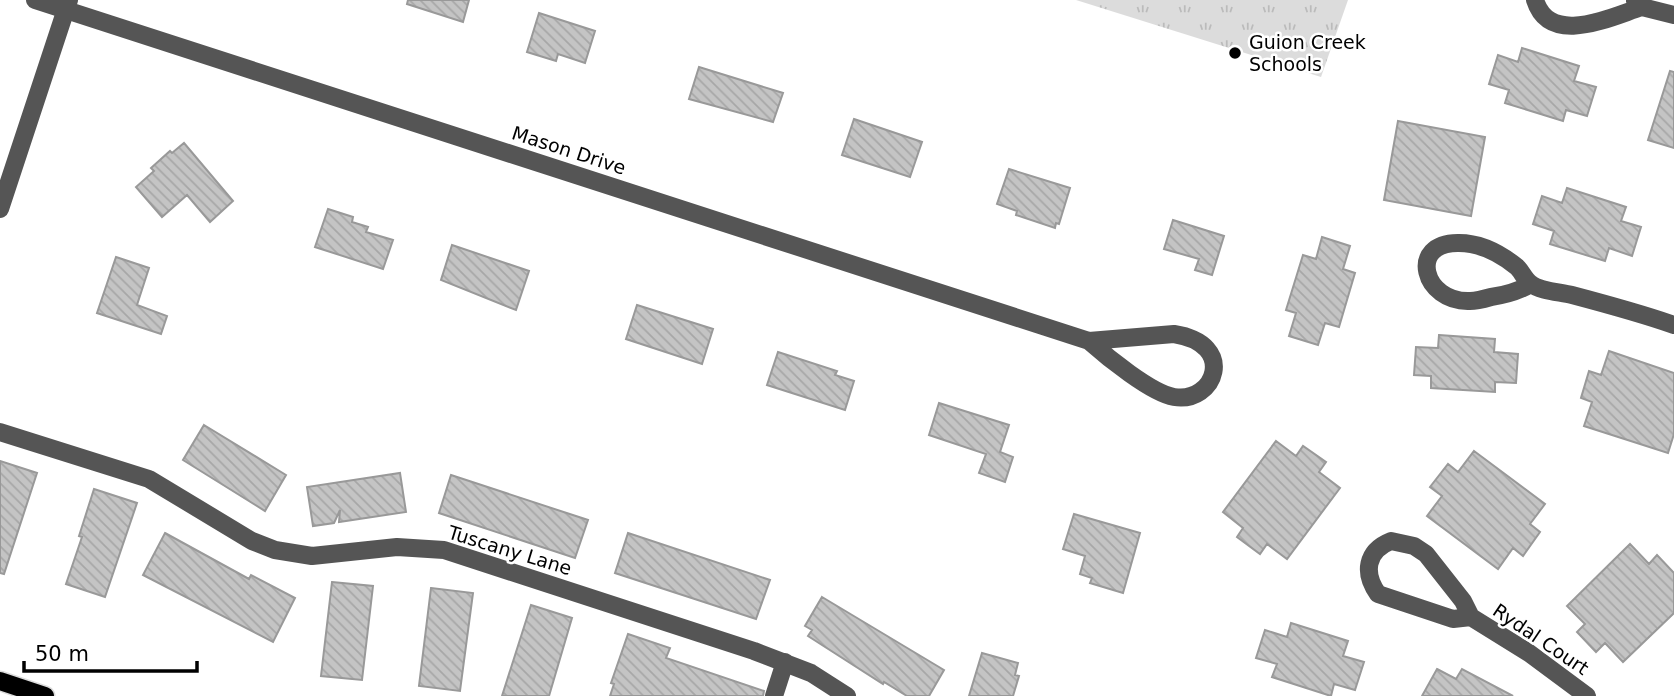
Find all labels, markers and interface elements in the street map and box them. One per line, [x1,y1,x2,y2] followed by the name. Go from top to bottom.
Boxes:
[1249,31,1366,75] place label: Guion Creek Schools
[1227,45,1243,61] marker: Guion Creek Schools
[509,121,629,179] street label: Mason Drive
[445,520,574,579] street label: Tuscany Lane
[1489,599,1593,679] street label: Rydal Court
[24,630,198,674] scale bar
[35,642,89,666] text: 50 m

